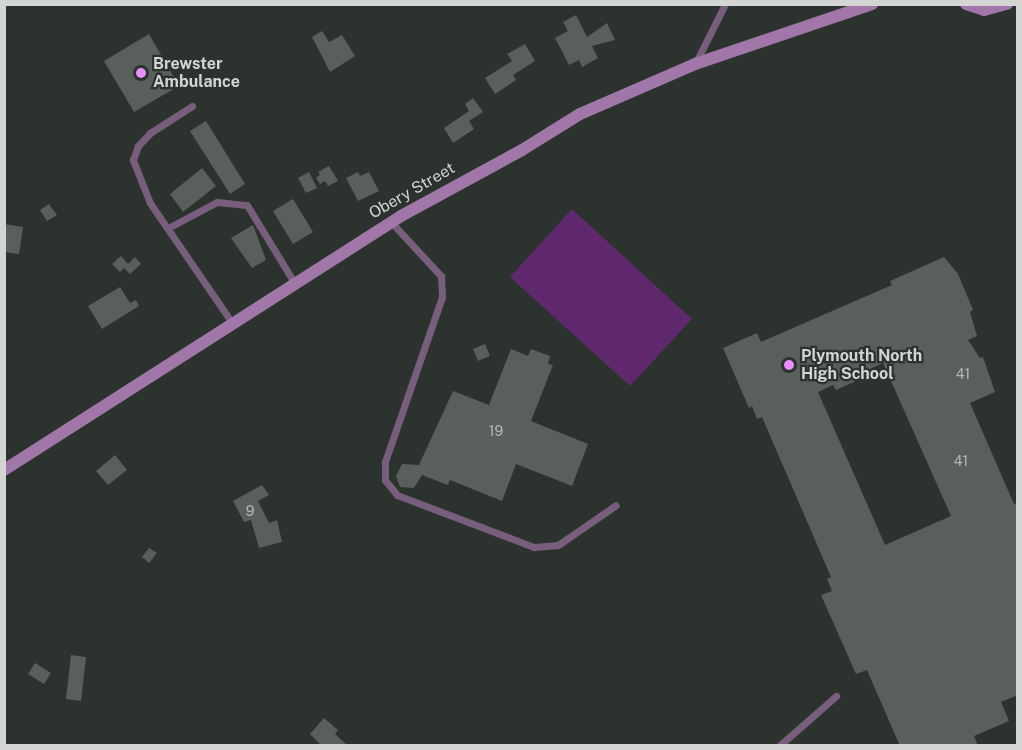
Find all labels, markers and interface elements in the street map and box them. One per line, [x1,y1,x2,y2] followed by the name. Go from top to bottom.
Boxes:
[153,54,240,92] place label: Brewster Ambulance
[134,66,148,80] marker: Brewster Ambulance
[366,159,458,223] street label: Obery Street
[801,346,922,384] place label: Plymouth North High School
[782,358,796,372] marker: Plymouth North High School
[956,366,970,382] house number: 41
[489,423,503,439] house number: 19
[954,453,968,469] house number: 41
[246,503,254,519] house number: 9

